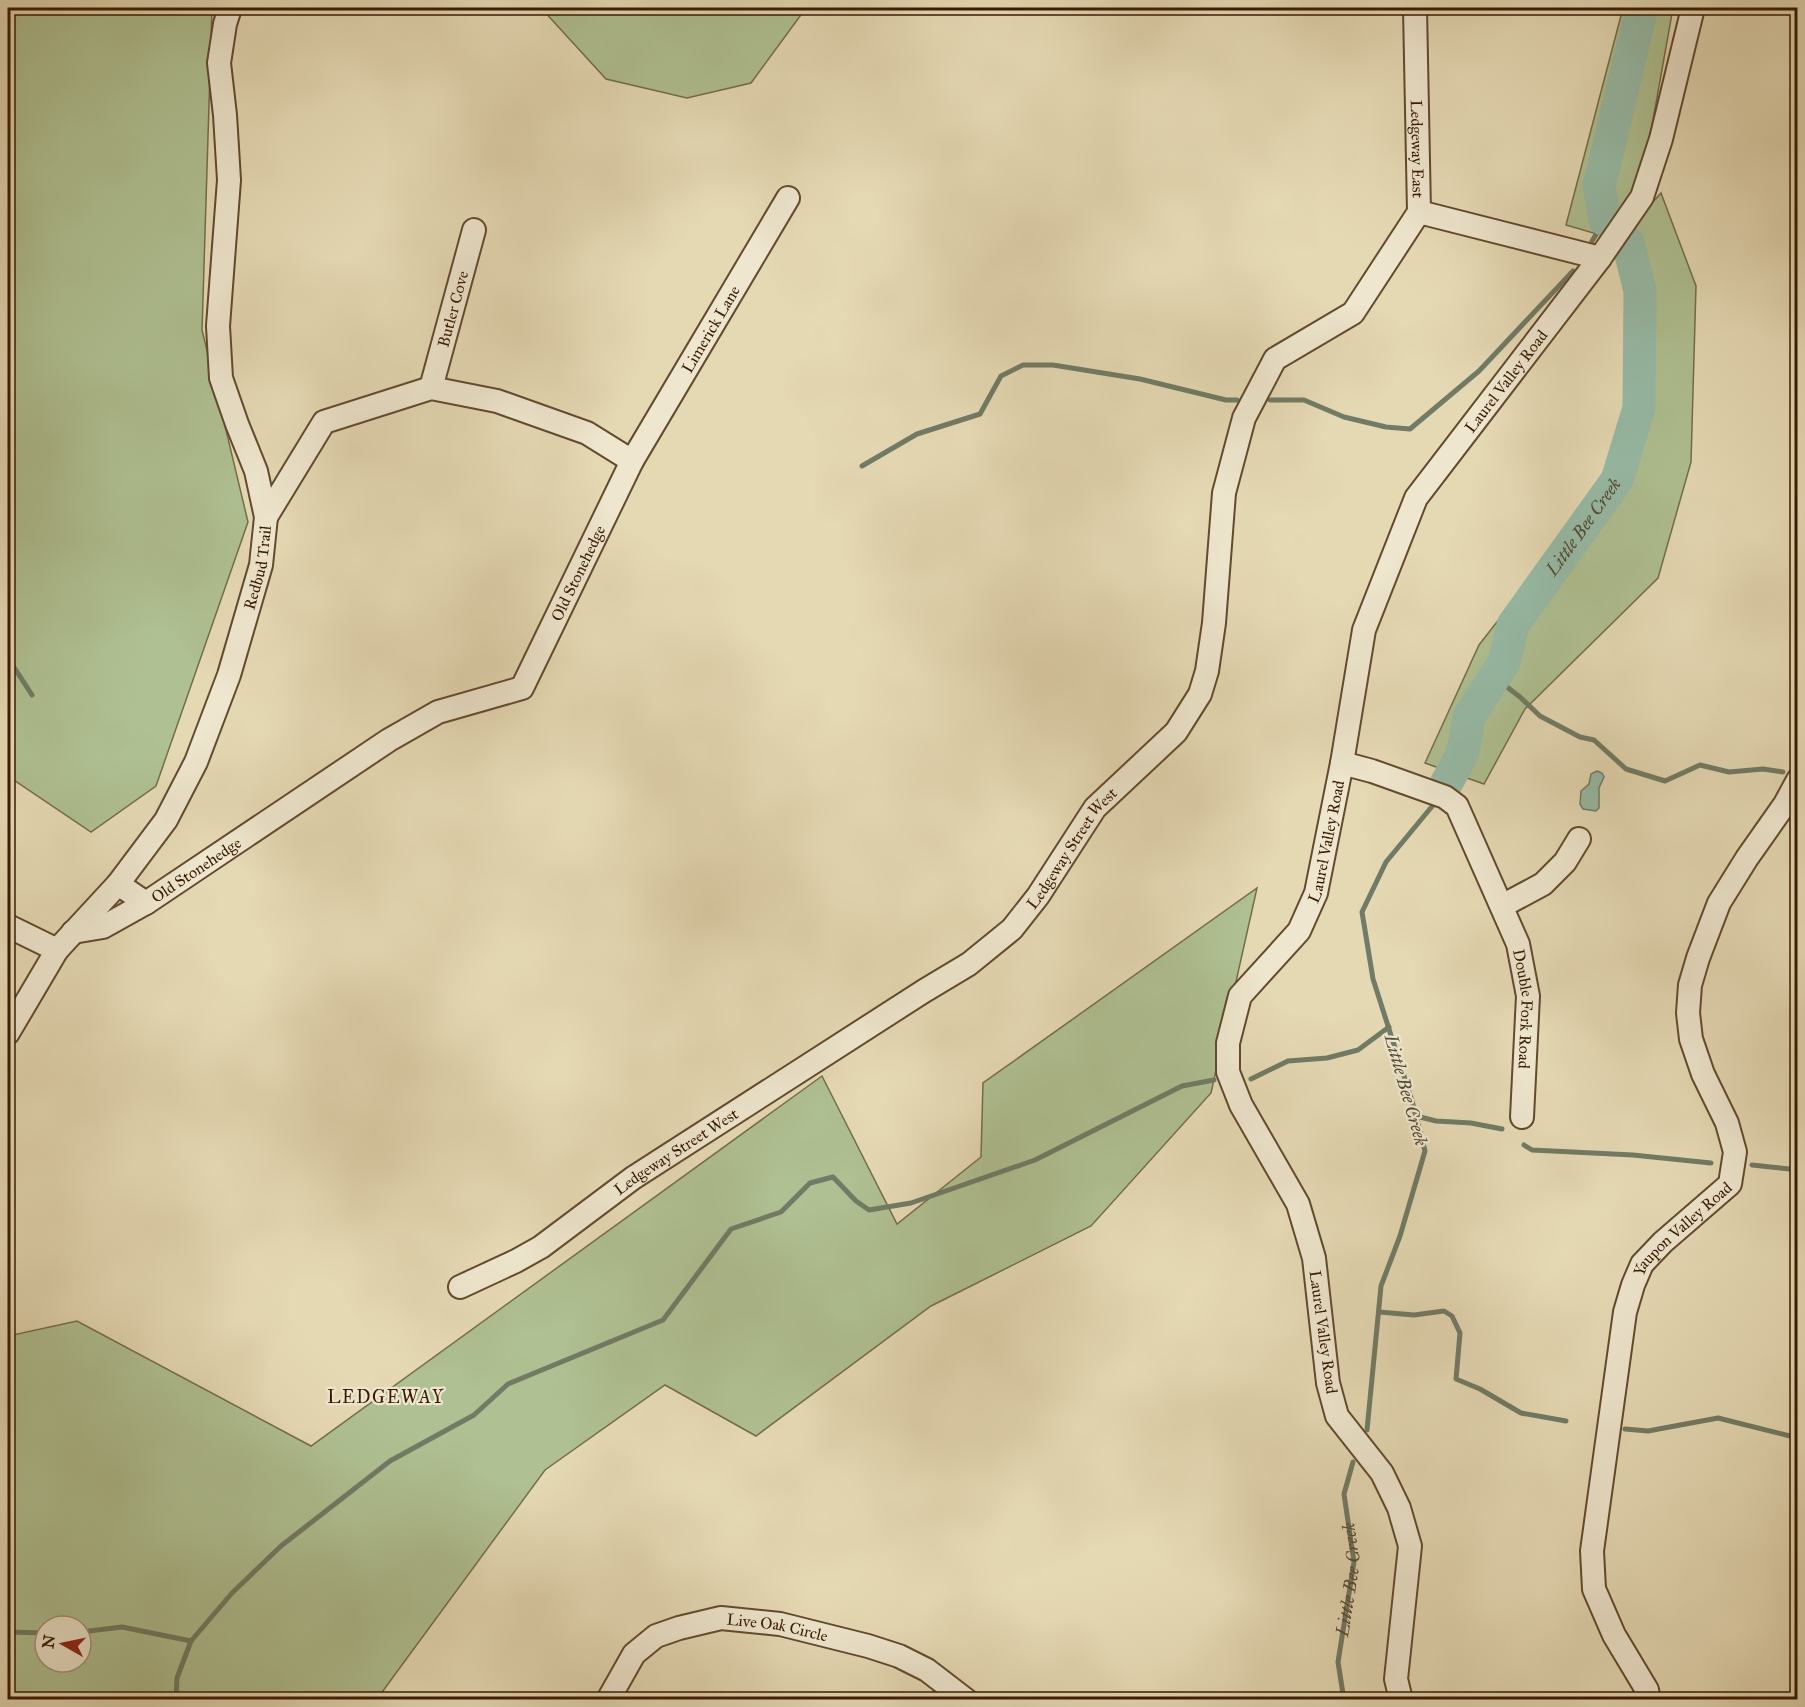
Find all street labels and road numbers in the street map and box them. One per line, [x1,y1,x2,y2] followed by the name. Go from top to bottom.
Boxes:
[1406,100,1428,199] street label: Ledgeway East
[434,268,473,349] street label: Butler Cove
[678,282,744,376] street label: Limerick Lane
[1461,326,1551,436] street label: Laurel Valley Road
[547,522,610,624] street label: Old Stonehedge
[240,524,275,612] street label: Redbud Trail
[1304,779,1348,906] street label: Laurel Valley Road
[1023,783,1121,913] street label: Ledgeway Street West
[148,833,245,907] street label: Old Stonehedge
[1509,948,1537,1069] street label: Double Fork Road
[610,1104,742,1199] street label: Ledgeway Street West
[1629,1178,1736,1279] street label: Yaupon Valley Road
[1305,1269,1342,1395] street label: Laurel Valley Road
[726,1610,830,1646] street label: Live Oak Circle

